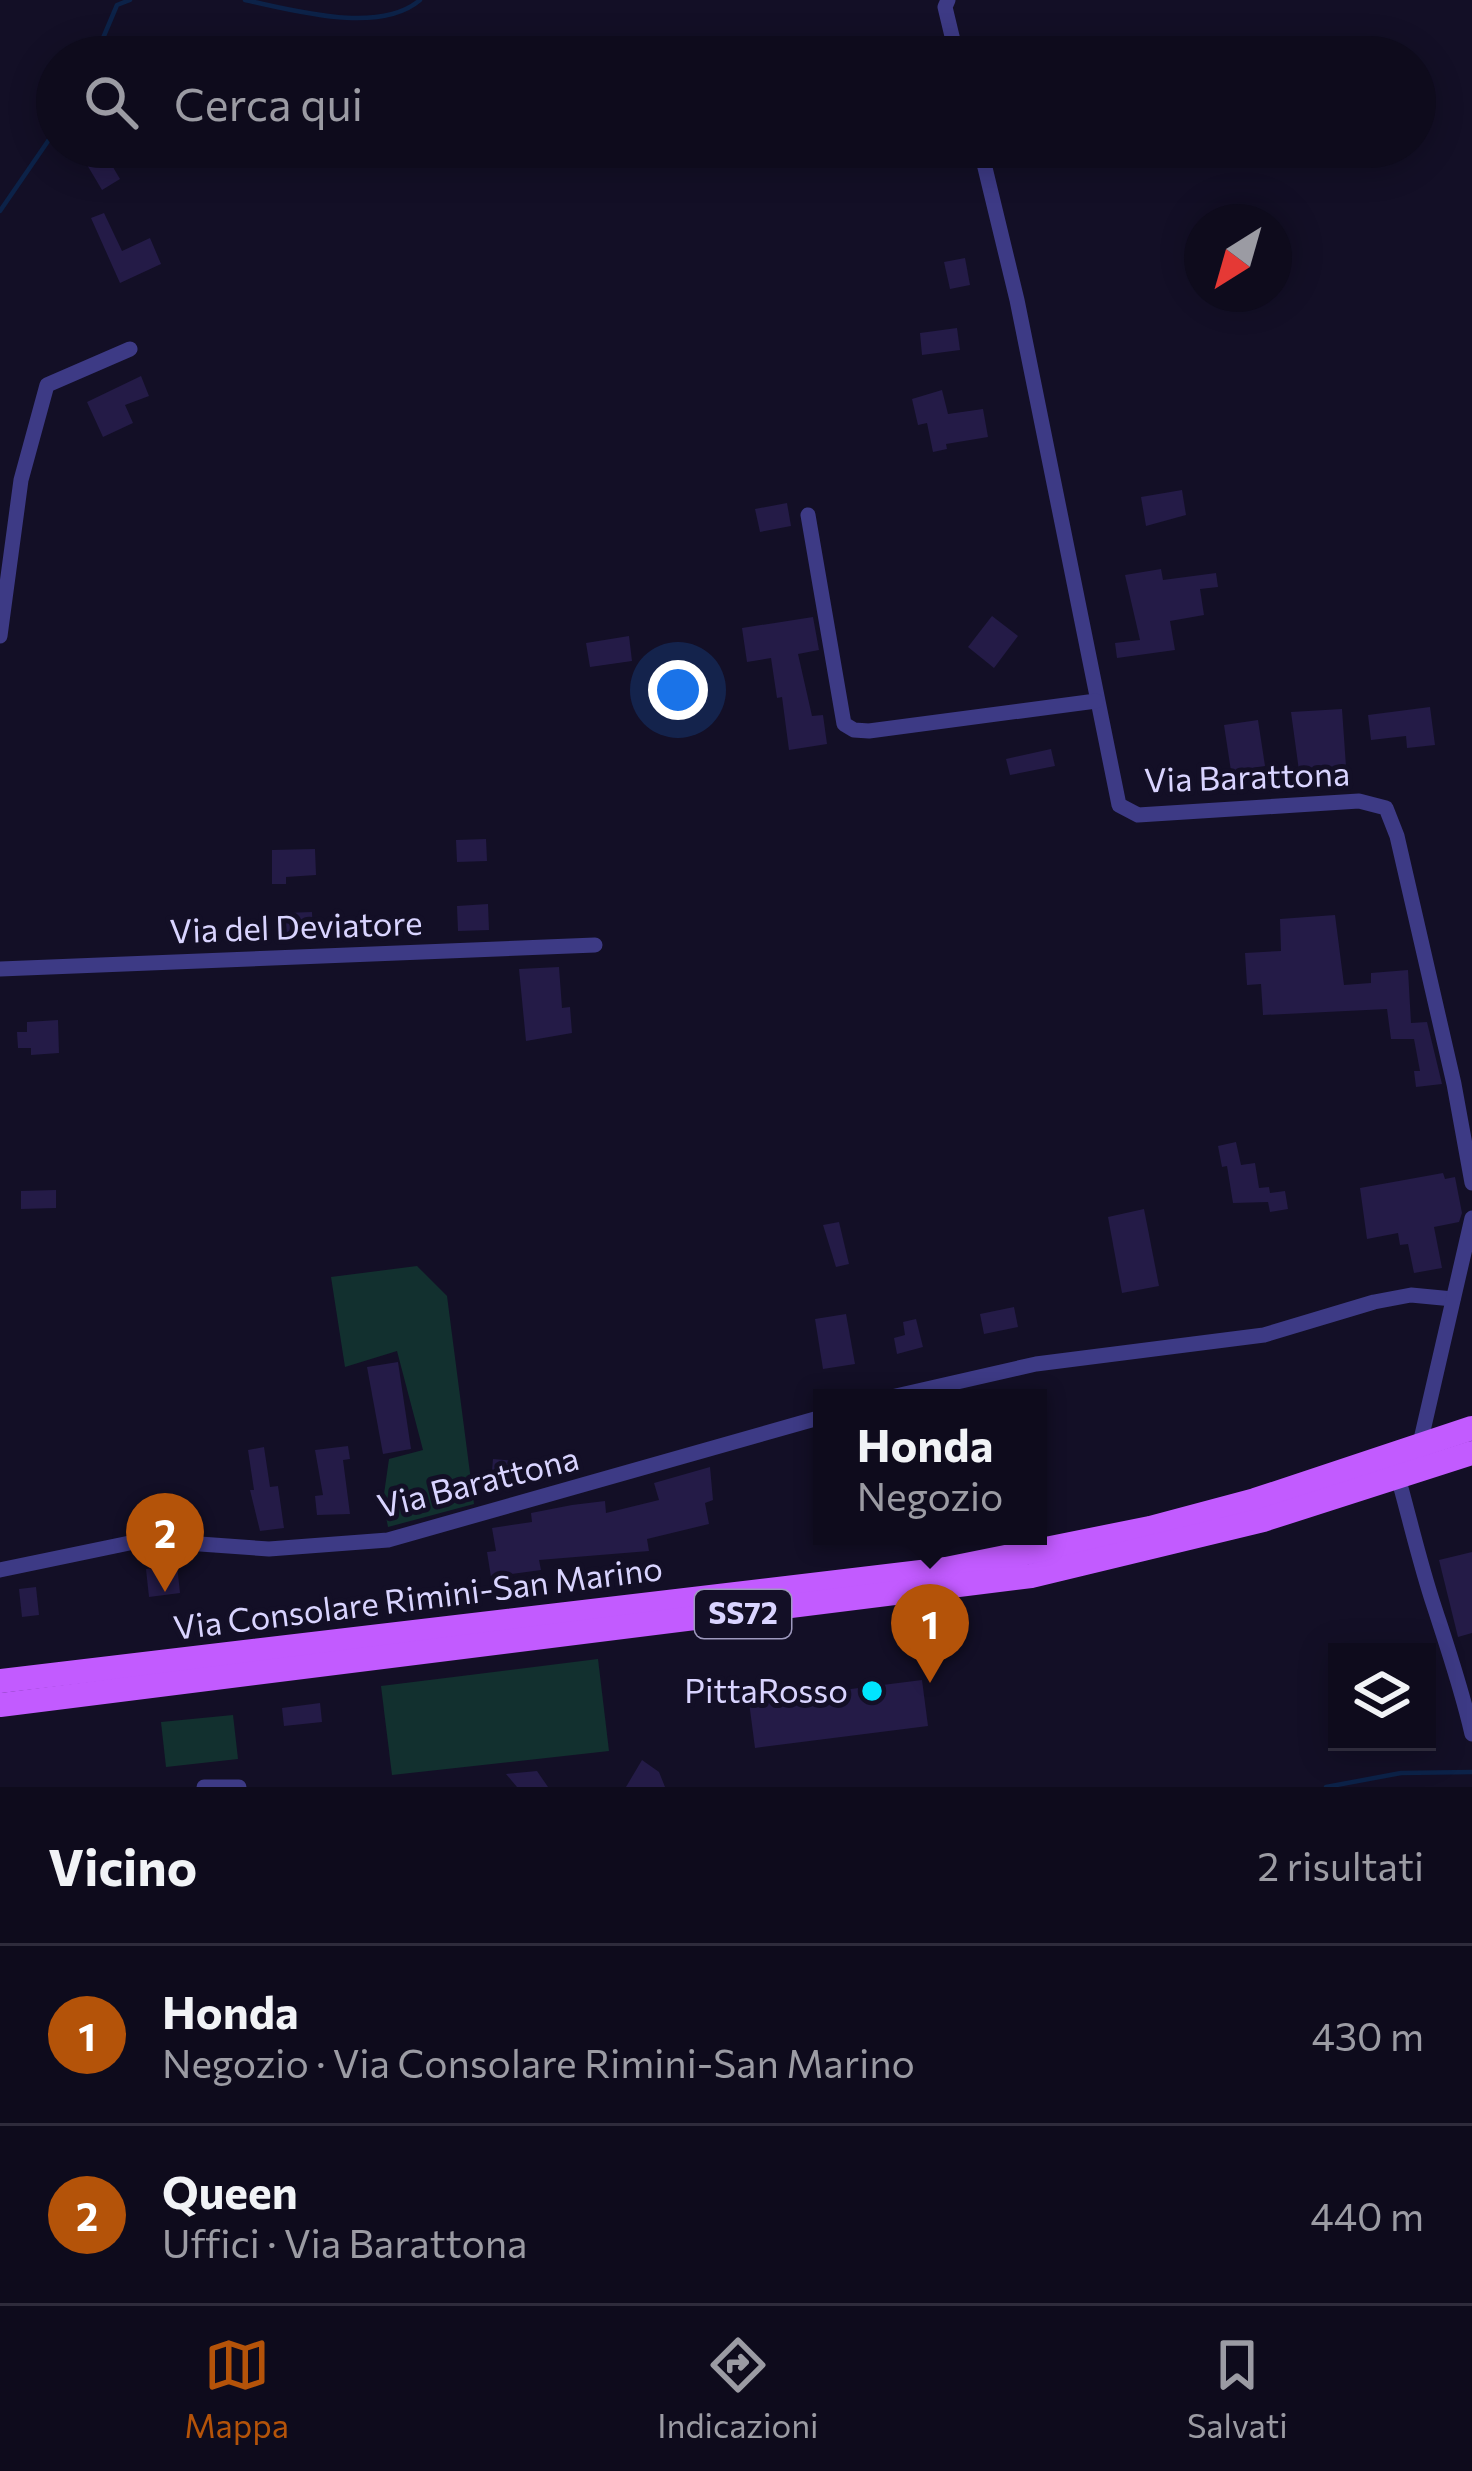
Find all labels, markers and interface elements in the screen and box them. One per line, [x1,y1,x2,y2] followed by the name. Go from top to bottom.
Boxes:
[36,36,1436,168] search box
[78,69,144,135] icon: search
[174,75,363,130] text: Cerca qui
[1184,204,1292,312] north arrow
[648,660,708,720] your location
[1143,751,1351,800] street label: Via Barattona
[169,901,423,950] street label: Via del Deviatore
[813,1389,1047,1545] popup
[857,1416,993,1471] text: Honda
[373,1436,583,1525] street label: Via Barattona
[857,1471,1003,1519] text: Negozio
[126,1493,204,1592] pin: 2
[171,1546,665,1647] street label: Via Consolare Rimini-San Marino
[891,1584,969,1683] pin: 1
[695,1590,791,1638] road number: SS72
[1328,1643,1436,1751] map controls
[1328,1643,1436,1751] button: layers
[684,1669,848,1710] place label: PittaRosso
[859,1678,885,1704] marker: PittaRosso
[48,1834,197,1897] text: Vicino
[1257,1841,1424,1889] text: 2 risultati
[162,1983,299,2038] text: Honda
[78,2011,96,2059] text: 1
[1311,2011,1424,2059] text: 430 m
[162,2038,915,2086] text: Negozio · Via Consolare Rimini-San Marino
[162,2163,298,2218] text: Queen
[76,2191,98,2239] text: 2
[1310,2191,1424,2239] text: 440 m
[162,2218,527,2266] text: Uffici · Via Barattona
[184,2332,289,2445] tab: Mappa
[657,2332,819,2445] tab: Indicazioni
[1187,2332,1288,2445] tab: Salvati

